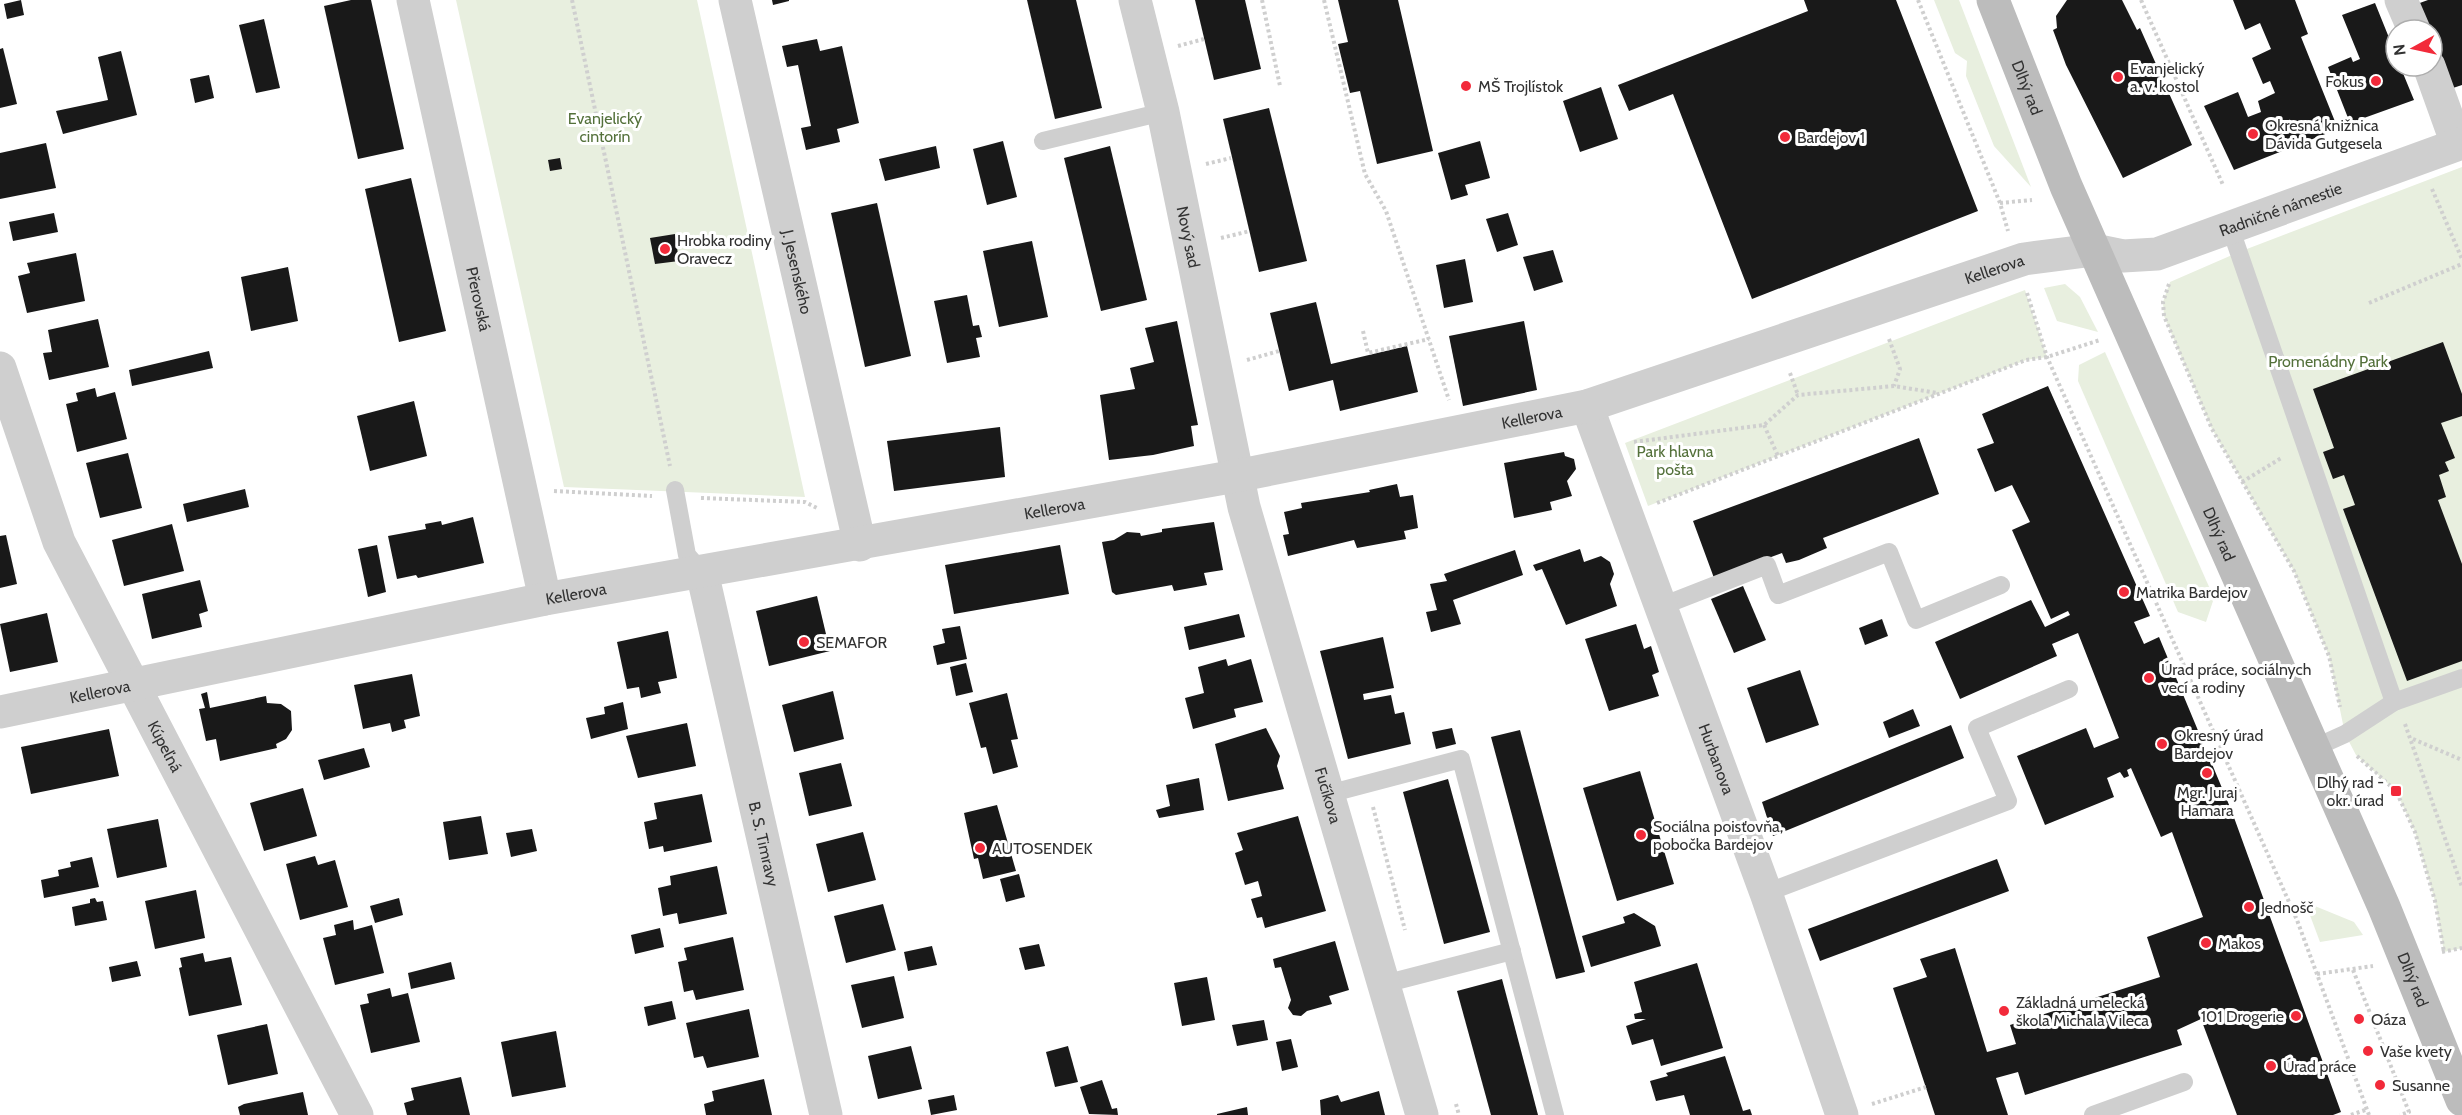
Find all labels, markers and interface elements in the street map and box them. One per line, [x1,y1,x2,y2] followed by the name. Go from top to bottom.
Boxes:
[2384,18,2444,78] north arrow
[2389,43,2410,57] text: N
[2008,58,2046,118] street label: Dlhý rad
[2130,59,2204,96] place label: Evanjelický a. v. kostol
[2111,70,2125,84] marker: Evanjelický a. v. kostol
[2325,72,2364,91] place label: Fokus
[2369,74,2383,88] marker: Fokus
[1478,77,1564,96] place label: MŠ Trojlístok
[1459,79,1473,93] marker: MŠ Trojlístok
[568,109,642,146] park label: Evanjelický cintorín
[2265,116,2382,153] place label: Okresná knižnica Dávida Gutgesela
[2246,127,2260,141] marker: Okresná knižnica Dávida Gutgesela
[1797,128,1865,147] place label: Bardejov 1
[1778,130,1792,144] marker: Bardejov 1
[2217,179,2344,241] street label: Radničné námestie
[1173,205,1204,270] street label: Nový sad
[778,227,816,316] street label: J. Jesenského
[677,231,772,268] place label: Hrobka rodiny Oravecz
[658,242,672,256] marker: Hrobka rodiny Oravecz
[1962,251,2027,288] street label: Kellerova
[462,265,495,333] street label: Přerovská
[2268,352,2389,371] park label: Promenádny Park
[1500,402,1564,433] street label: Kellerova
[1637,442,1714,479] park label: Park hlavna pošta
[1023,494,1087,524] street label: Kellerova
[2199,504,2239,564] street label: Dlhý rad
[544,579,608,609] street label: Kellerova
[2136,583,2248,602] place label: Matrika Bardejov
[2117,585,2131,599] marker: Matrika Bardejov
[816,633,888,652] place label: SEMAFOR
[797,635,811,649] marker: SEMAFOR
[2161,660,2311,697] place label: Úrad práce, sociálnych vecí a rodiny
[2142,671,2156,685] marker: Úrad práce, sociálnych vecí a rodiny
[68,676,132,707] street label: Kellerova
[144,718,186,776] street label: Kúpeľná
[1695,721,1738,797] street label: Hurbanova
[2174,726,2263,763] place label: Okresný úrad Bardejov
[2155,737,2169,751] marker: Okresný úrad Bardejov
[1311,765,1345,826] street label: Fučíkova
[2200,766,2214,780] marker: Mgr. Juraj Hamara
[2317,773,2384,810] place label: Dlhý rad - okr. úrad
[2177,783,2237,820] place label: Mgr. Juraj Hamara
[2389,784,2403,798] marker: Dlhý rad - okr. úrad
[745,800,783,889] street label: B. S. Timravy
[1653,817,1783,854] place label: Sociálna poisťovňa, pobočka Bardejov
[1634,828,1648,842] marker: Sociálna poisťovňa, pobočka Bardejov
[992,839,1093,858] place label: AUTOSENDEK
[973,841,987,855] marker: AUTOSENDEK
[2260,898,2314,917] place label: Jednošč
[2242,900,2256,914] marker: Jednošč
[2218,934,2261,953] place label: Makos
[2199,936,2213,950] marker: Makos
[2393,950,2432,1010] street label: Dlhý rad
[2016,993,2149,1030] place label: Základná umelecká škola Michala Vileca
[1997,1004,2011,1018] marker: Základná umelecká škola Michala Vileca
[2201,1007,2284,1026] place label: 101 Drogerie
[2289,1009,2303,1023] marker: 101 Drogerie
[2371,1010,2406,1029] place label: Oáza
[2352,1012,2366,1026] marker: Oáza
[2380,1042,2452,1061] place label: Vaše kvety
[2361,1044,2375,1058] marker: Vaše kvety
[2283,1057,2356,1076] place label: Úrad práce
[2264,1059,2278,1073] marker: Úrad práce
[2392,1076,2450,1095] place label: Susanne
[2373,1078,2387,1092] marker: Susanne

